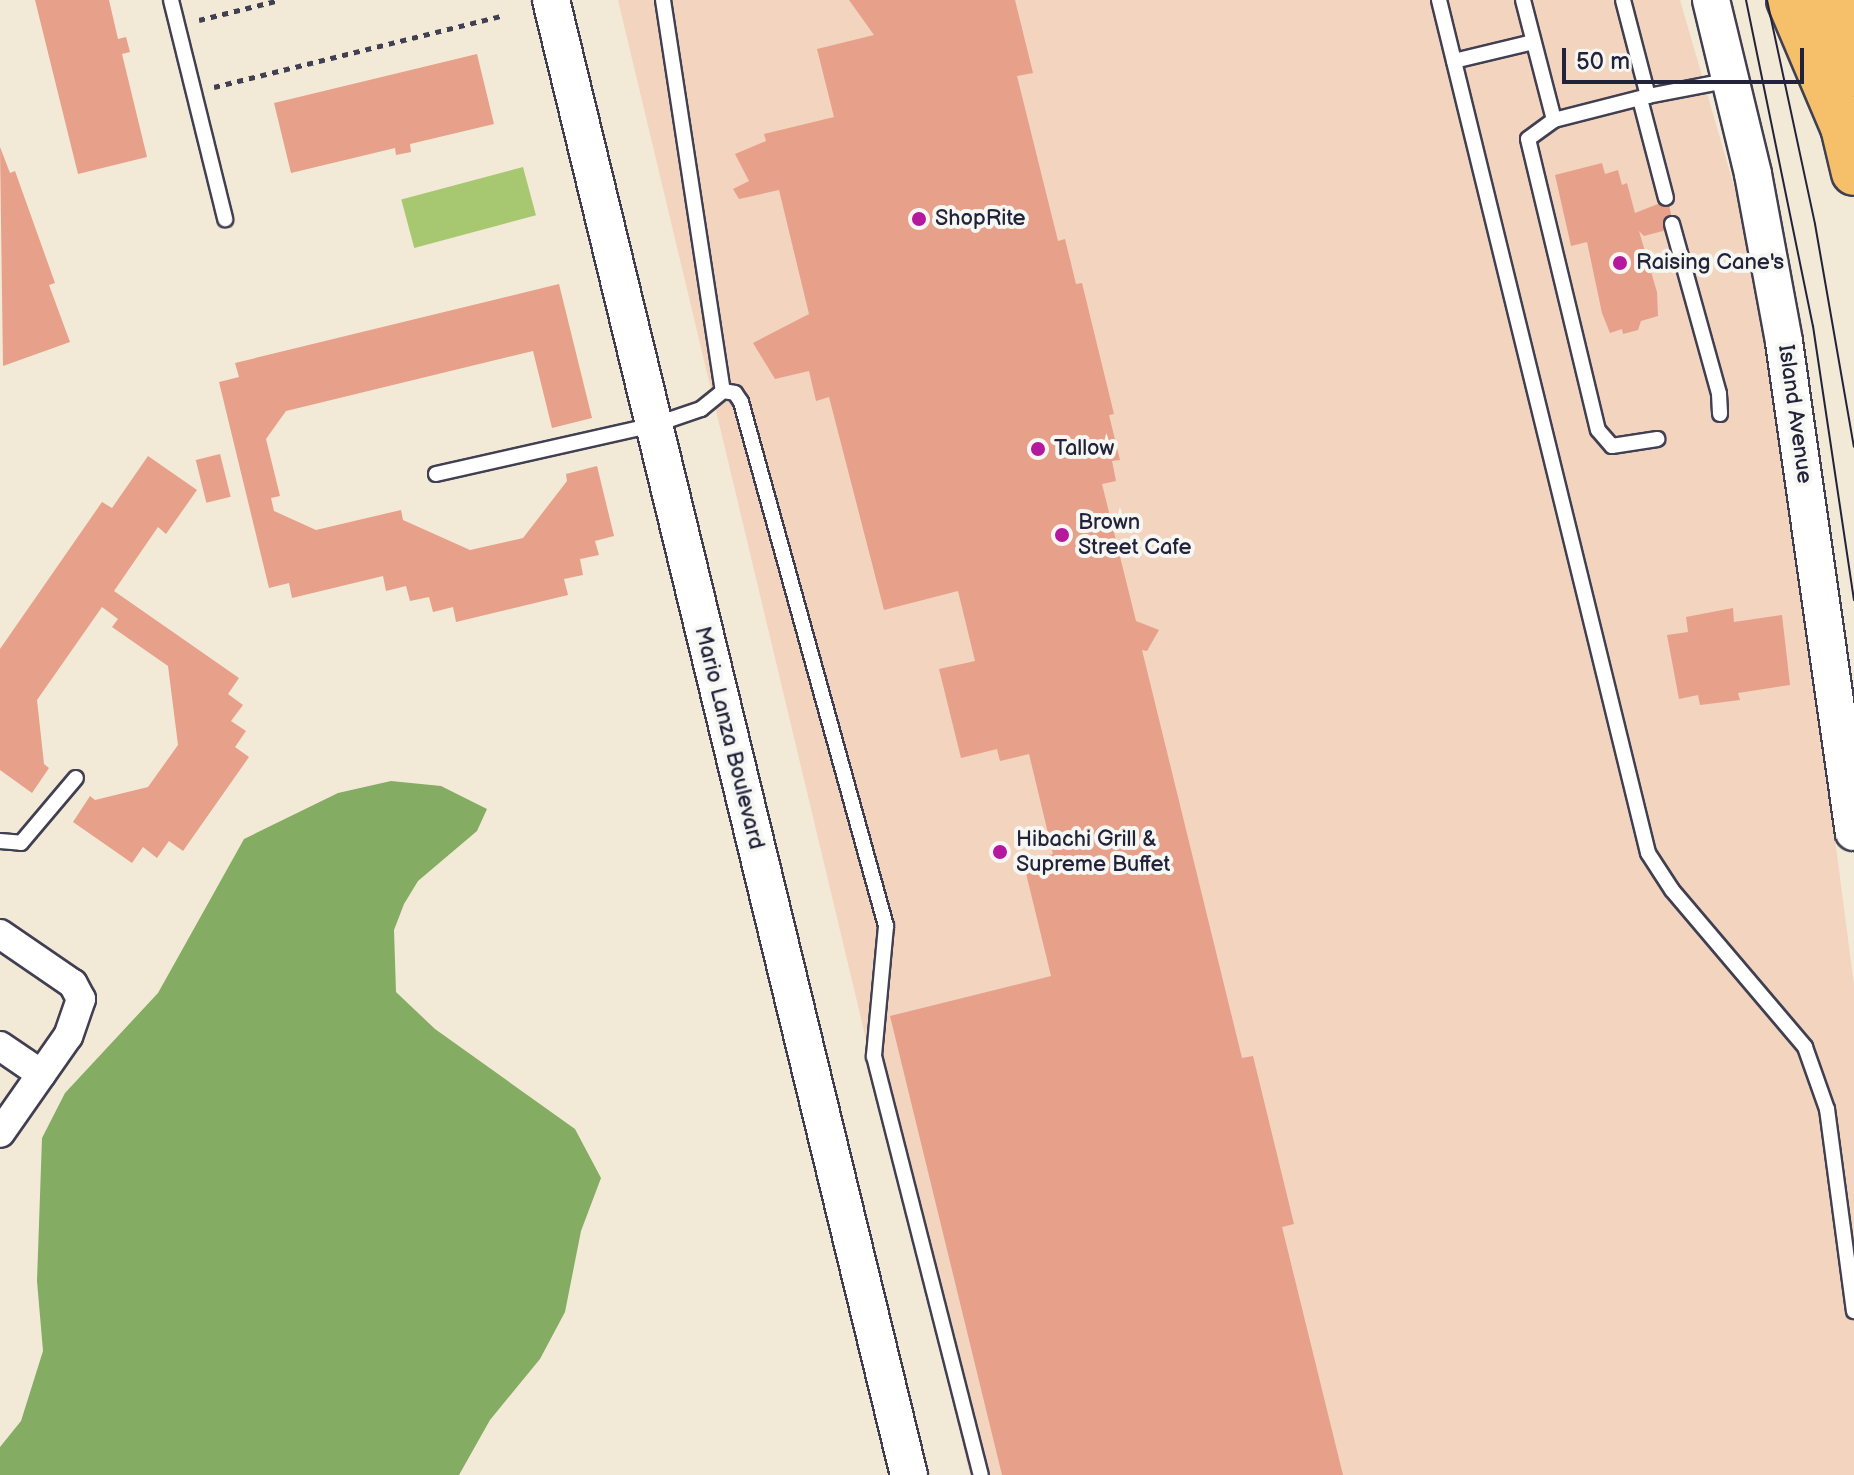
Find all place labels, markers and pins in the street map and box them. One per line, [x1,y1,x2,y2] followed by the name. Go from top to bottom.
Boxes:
[935,206,1026,232] place label: ShopRite
[910,210,928,228] marker: ShopRite
[1636,250,1784,276] place label: Raising Cane's
[1611,254,1629,272] marker: Raising Cane's
[1054,436,1114,462] place label: Tallow
[1029,440,1047,458] marker: Tallow
[1078,509,1191,560] place label: Brown Street Cafe
[1053,526,1071,544] marker: Brown Street Cafe
[1016,826,1170,878] place label: Hibachi Grill & Supreme Buffet
[991,843,1009,861] marker: Hibachi Grill & Supreme Buffet

